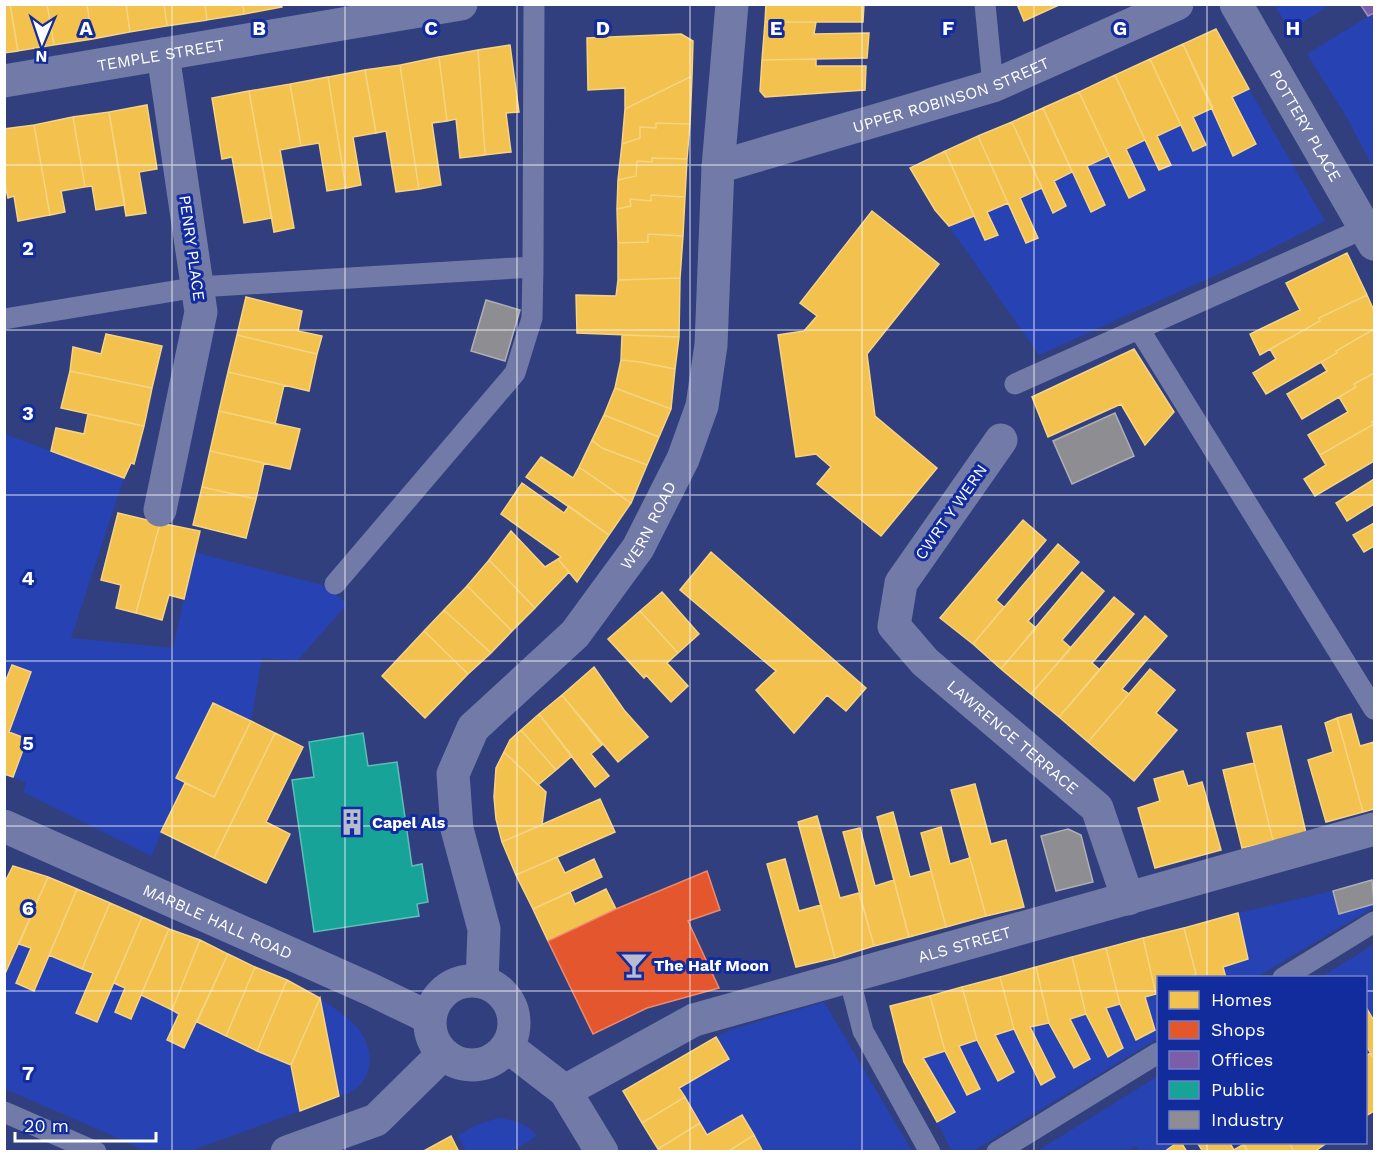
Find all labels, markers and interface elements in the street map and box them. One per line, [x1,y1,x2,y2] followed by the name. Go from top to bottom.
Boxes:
[12,12,72,72] north arrow
[79,16,93,40] text: A
[252,16,266,40] text: B
[424,16,438,40] text: C
[596,16,610,40] text: D
[770,16,782,40] text: E
[942,16,954,40] text: F
[1113,16,1127,40] text: G
[1286,16,1300,40] text: H
[96,34,226,75] street label: TEMPLE STREET
[35,47,48,66] text: N
[850,53,1052,136] street label: UPPER ROBINSON STREET
[1266,66,1345,185] street label: POTTERY PLACE
[175,194,209,302] street label: PENRY PLACE
[22,236,34,260] text: 2
[22,401,34,425] text: 3
[911,461,991,563] street label: CWRT Y WERN
[616,478,680,573] street label: WERN ROAD
[22,566,35,590] text: 4
[943,676,1083,798] street label: LAWRENCE TERRACE
[22,731,34,755] text: 5
[337,807,367,837] building icon: Capel Als
[372,813,446,832] place label: Capel Als
[140,880,295,963] street label: MARBLE HALL ROAD
[22,896,34,920] text: 6
[915,922,1013,966] street label: ALS STREET
[619,950,649,980] bar icon: The Half Moon
[654,956,769,975] place label: The Half Moon
[1157,976,1367,1144] legend
[1211,989,1272,1010] text: Homes
[1211,1019,1265,1040] text: Shops
[1211,1049,1273,1070] text: Offices
[22,1061,34,1085] text: 7
[1211,1079,1265,1100] text: Public
[15,1105,156,1143] scale bar
[1211,1109,1284,1130] text: Industry
[24,1115,69,1136] text: 20 m

